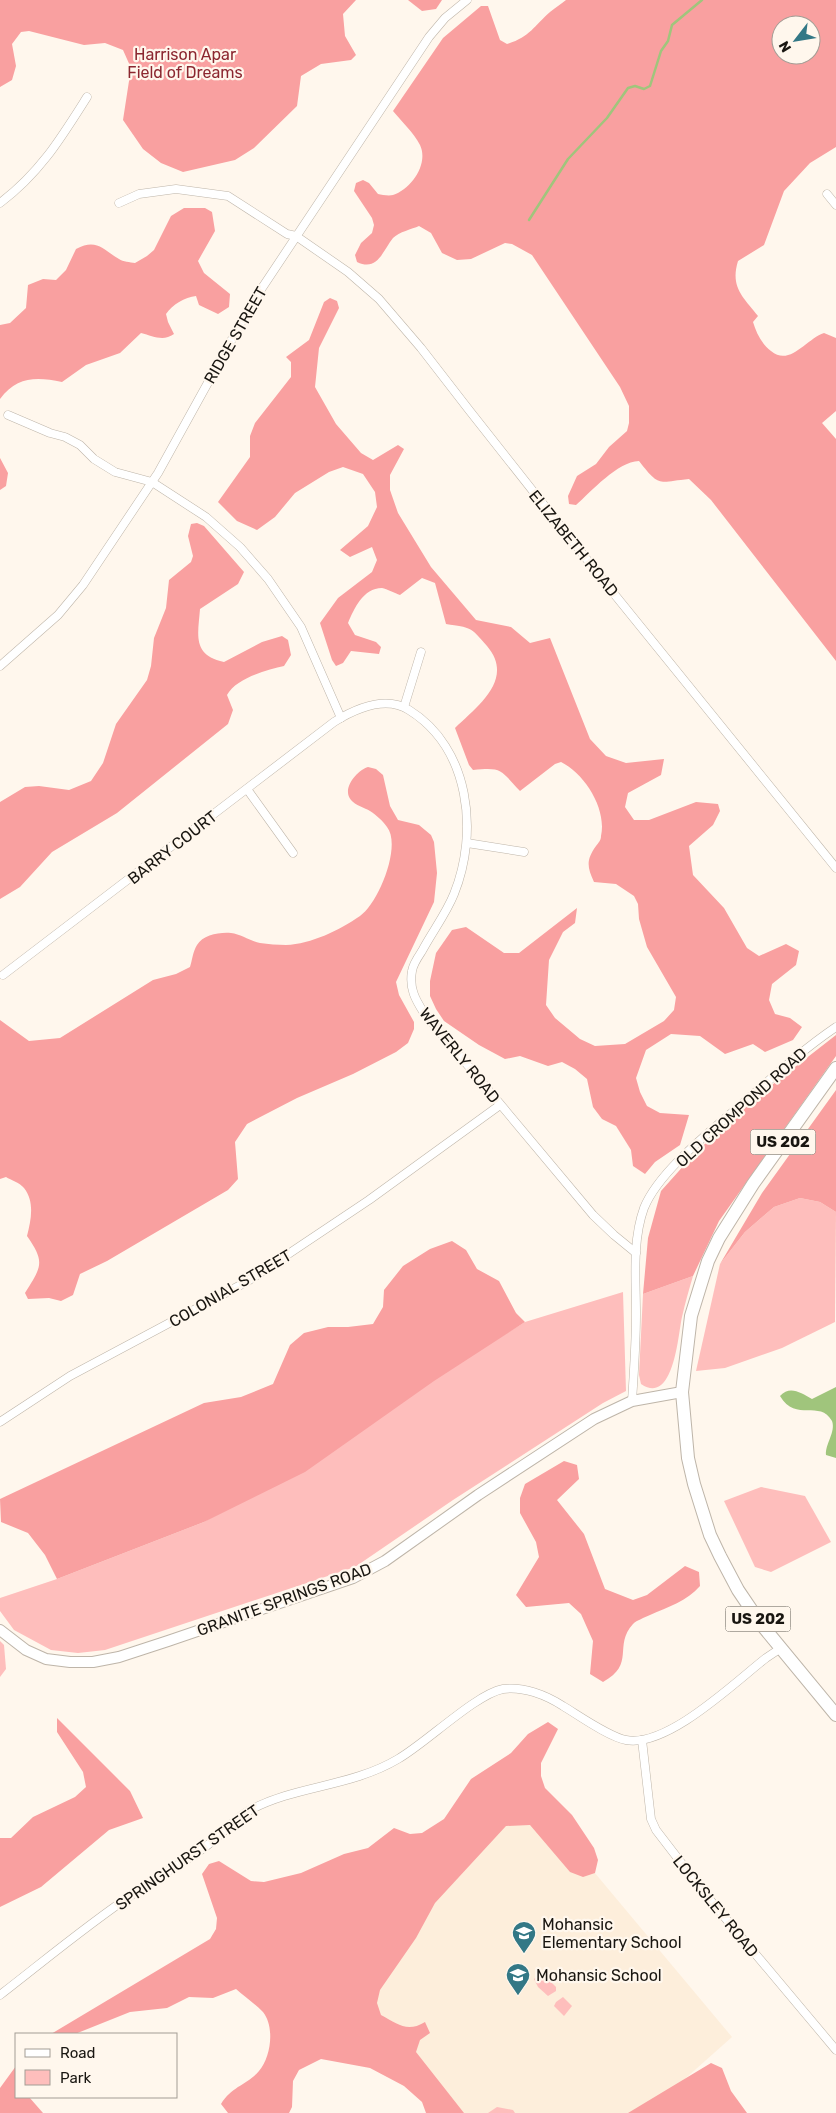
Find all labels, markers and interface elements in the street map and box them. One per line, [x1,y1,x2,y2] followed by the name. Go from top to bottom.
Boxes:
[771,15,821,65] north arrow
[775,38,795,55] text: N
[127,45,243,82] park label: Harrison Apar Field of Dreams
[200,283,271,387] street label: RIDGE STREET
[525,486,622,600] street label: ELIZABETH ROAD
[124,807,221,888] street label: BARRY COURT
[415,1004,504,1107] street label: WAVERLY ROAD
[672,1044,811,1171] street label: OLD CROMPOND ROAD
[750,1130,816,1154] road number: US 202
[166,1246,295,1331] street label: COLONIAL STREET
[194,1559,374,1640] street label: GRANITE SPRINGS ROAD
[726,1606,790,1632] road number: US 202
[112,1801,263,1914] street label: SPRINGHURST STREET
[669,1852,762,1961] street label: LOCKSLEY ROAD
[542,1915,682,1952] place label: Mohansic Elementary School
[511,1920,537,1954] school or university icon: Mohansic Elementary School
[505,1962,531,1996] school or university icon: Mohansic School
[536,1966,662,1985] place label: Mohansic School
[15,2033,178,2098] legend
[60,2044,96,2062] text: Road
[60,2069,91,2087] text: Park

